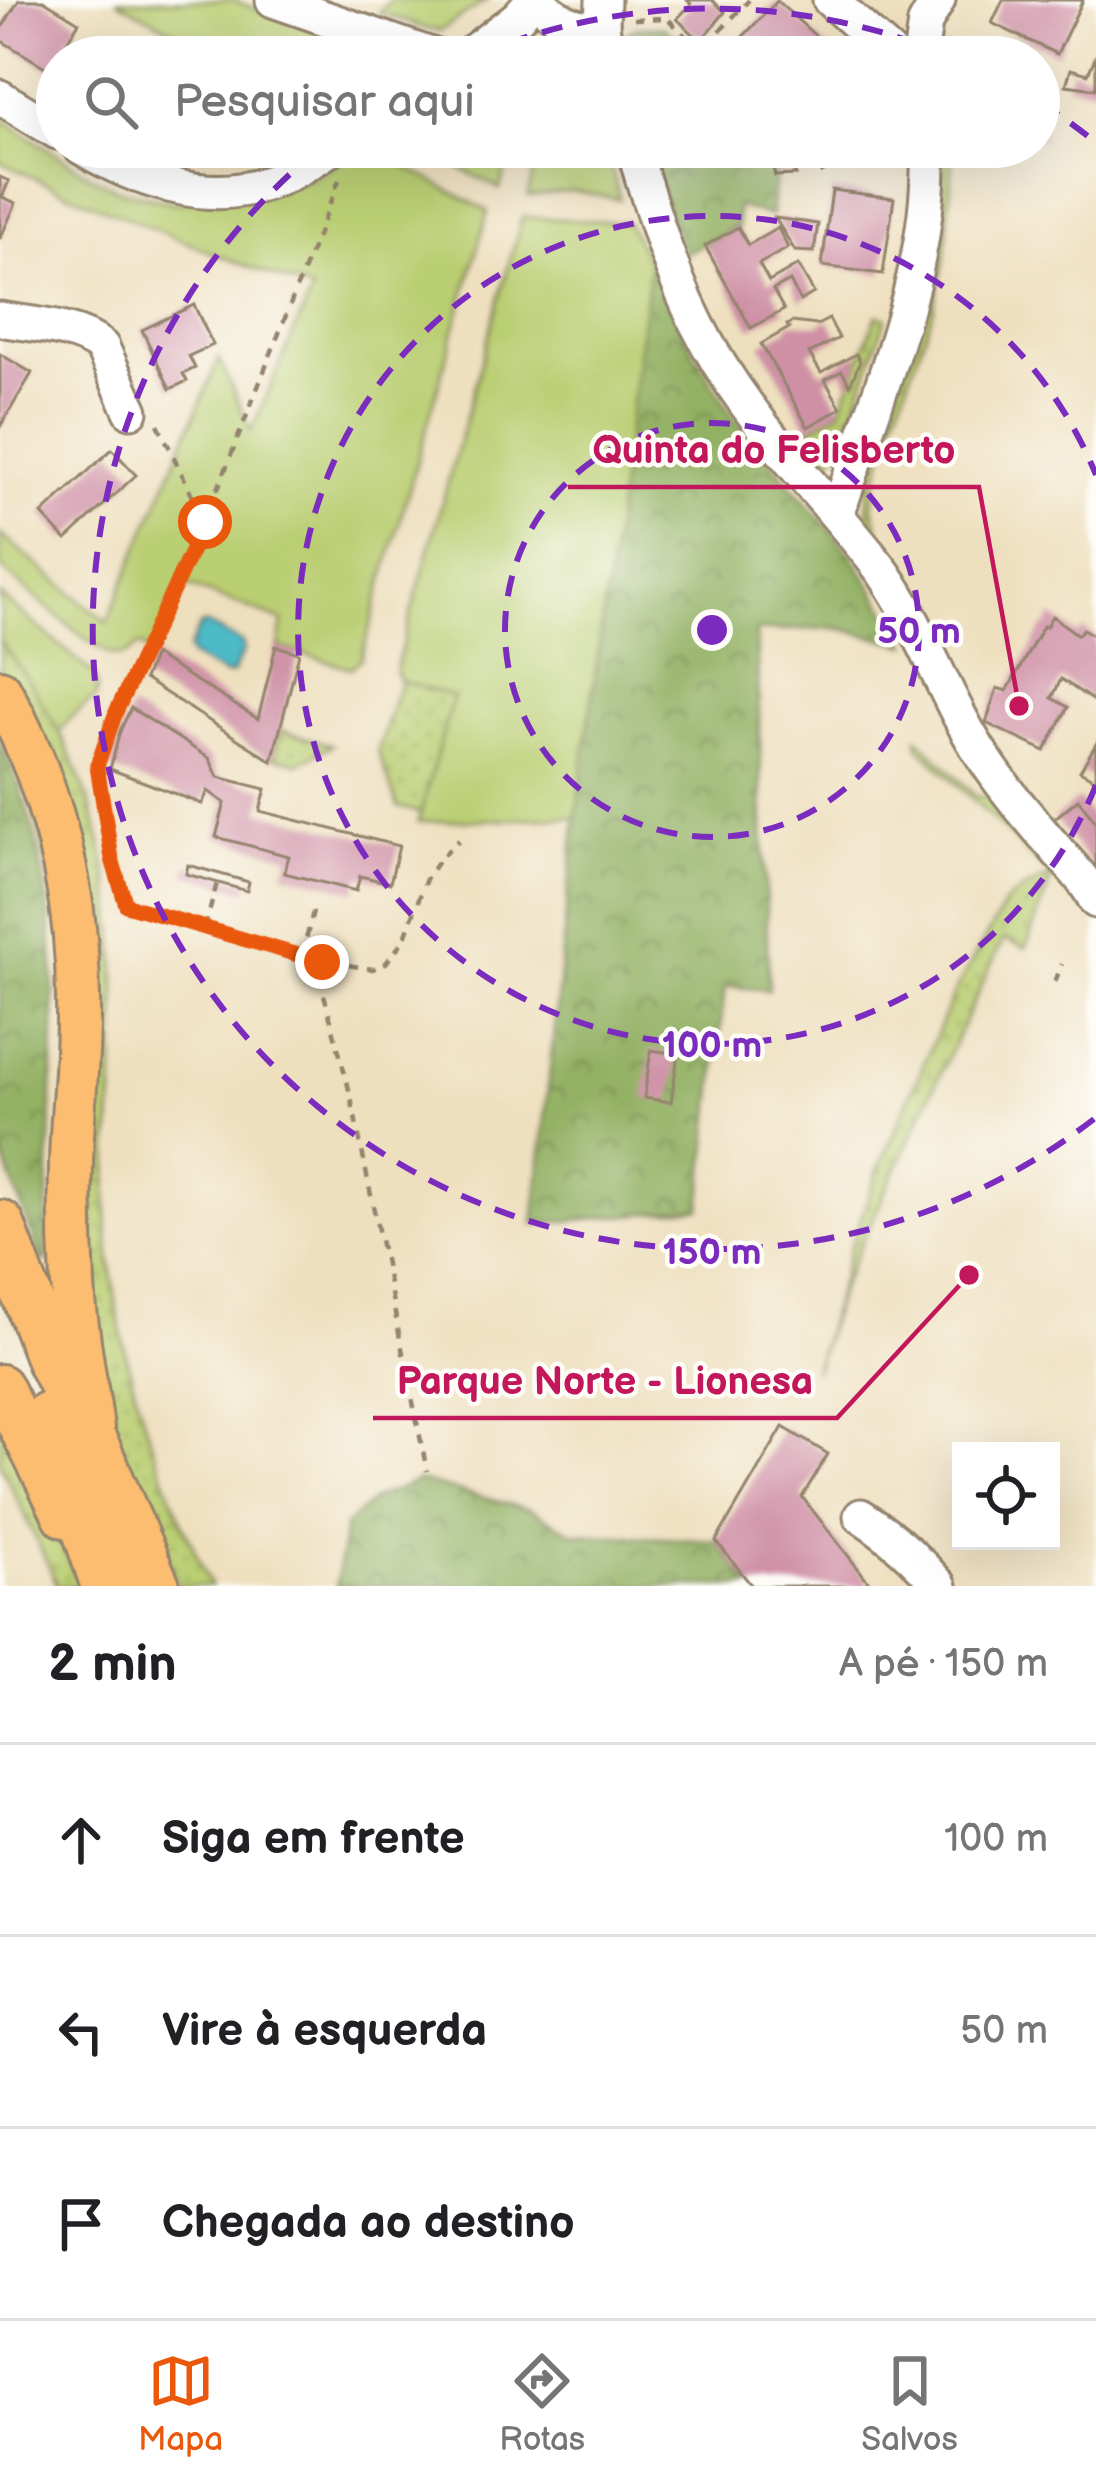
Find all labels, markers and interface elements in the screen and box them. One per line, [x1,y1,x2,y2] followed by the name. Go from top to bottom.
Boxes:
[36,36,1060,168] search box
[78,69,144,135] icon: search
[174,75,475,130] text: Pesquisar aqui
[568,412,979,487] callout: Quinta do Felisberto
[592,428,956,475] text: Quinta do Felisberto
[178,495,232,549] route start
[691,609,733,651] centre of rings
[877,611,961,654] text: 50 m
[295,935,349,989] route end
[662,1025,762,1068] text: 100 m
[663,1232,761,1275] text: 150 m
[373,1343,837,1418] callout: Parque Norte - Lionesa
[397,1359,813,1406] text: Parque Norte - Lionesa
[952,1442,1060,1550] map controls
[952,1442,1060,1550] button: locate
[48,1634,177,1695] text: 2 min
[839,1641,1048,1688] text: A pé · 150 m
[48,1807,114,1873] icon: ahead
[162,1812,465,1867] text: Siga em frente
[944,1816,1048,1863] text: 100 m
[48,1999,114,2065] icon: left
[162,2004,487,2059] text: Vire à esquerda
[960,2008,1048,2055] text: 50 m
[48,2191,114,2257] icon: arrive
[162,2196,575,2251] text: Chegada ao destino
[138,2348,223,2460] tab: Mapa
[499,2348,585,2460] tab: Rotas
[861,2348,958,2460] tab: Salvos

